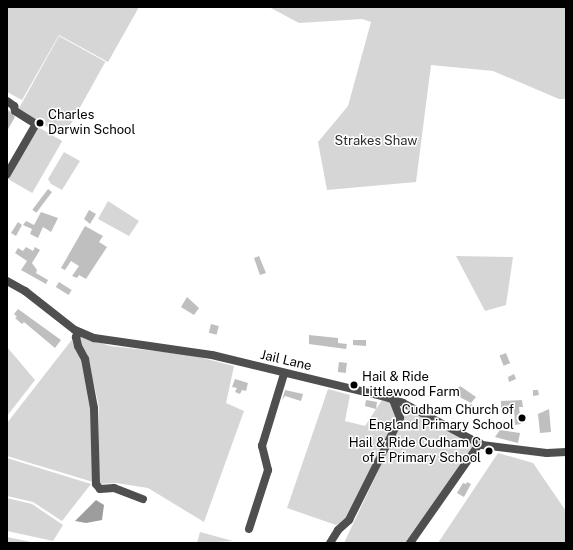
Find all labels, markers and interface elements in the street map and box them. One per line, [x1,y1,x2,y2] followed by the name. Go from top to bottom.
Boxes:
[48,108,135,139] place label: Charles Darwin School
[35,118,45,128] marker: Charles Darwin School
[335,133,417,149] park label: Strakes Shaw
[259,348,313,374] street label: Jail Lane
[362,370,460,401] place label: Hail & Ride Littlewood Farm
[349,380,359,390] marker: Hail & Ride Littlewood Farm
[369,403,514,434] place label: Cudham Church of England Primary School
[517,413,527,423] marker: Cudham Church of England Primary School
[349,436,481,467] place label: Hail & Ride Cudham C of E Primary School
[484,446,494,456] marker: Hail & Ride Cudham C of E Primary School

